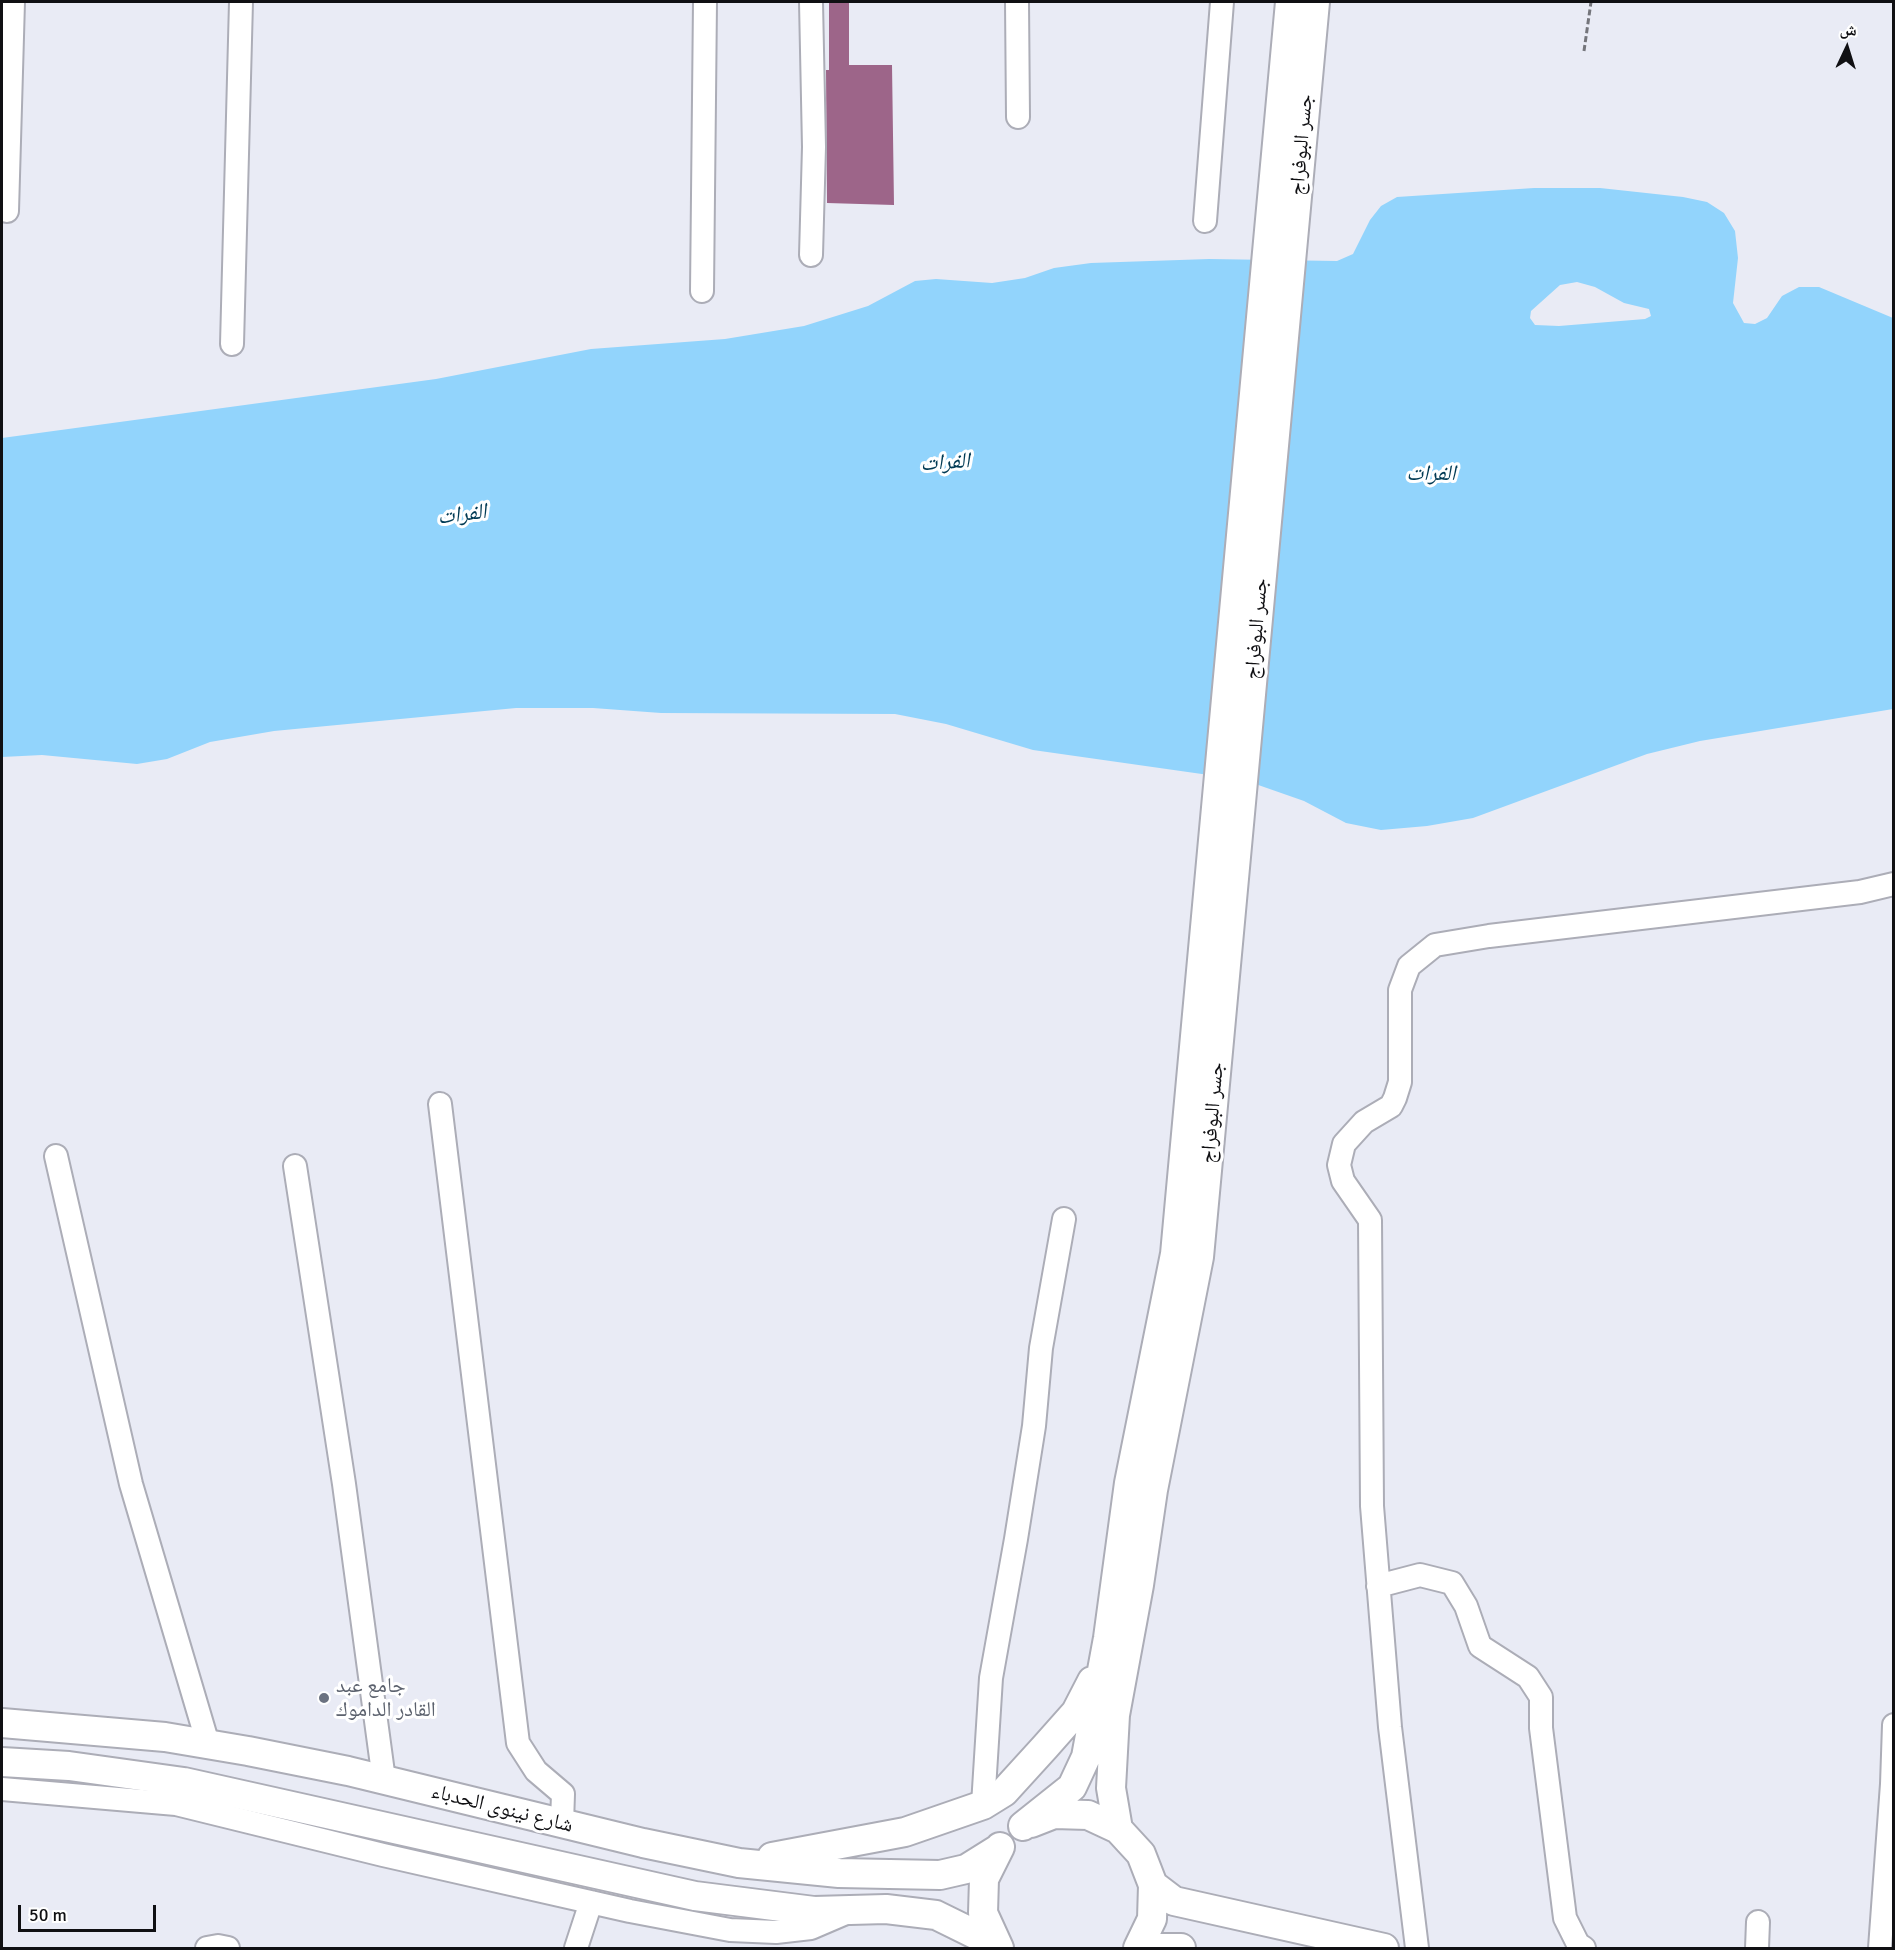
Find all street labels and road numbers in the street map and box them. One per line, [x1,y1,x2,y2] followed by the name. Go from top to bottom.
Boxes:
[1285,93,1319,197] street label: جسر البوفراج
[1240,577,1274,681] street label: جسر البوفراج
[1196,1061,1230,1165] street label: جسر البوفراج
[429,1779,575,1839] street label: شارع نينوى الحدباء

